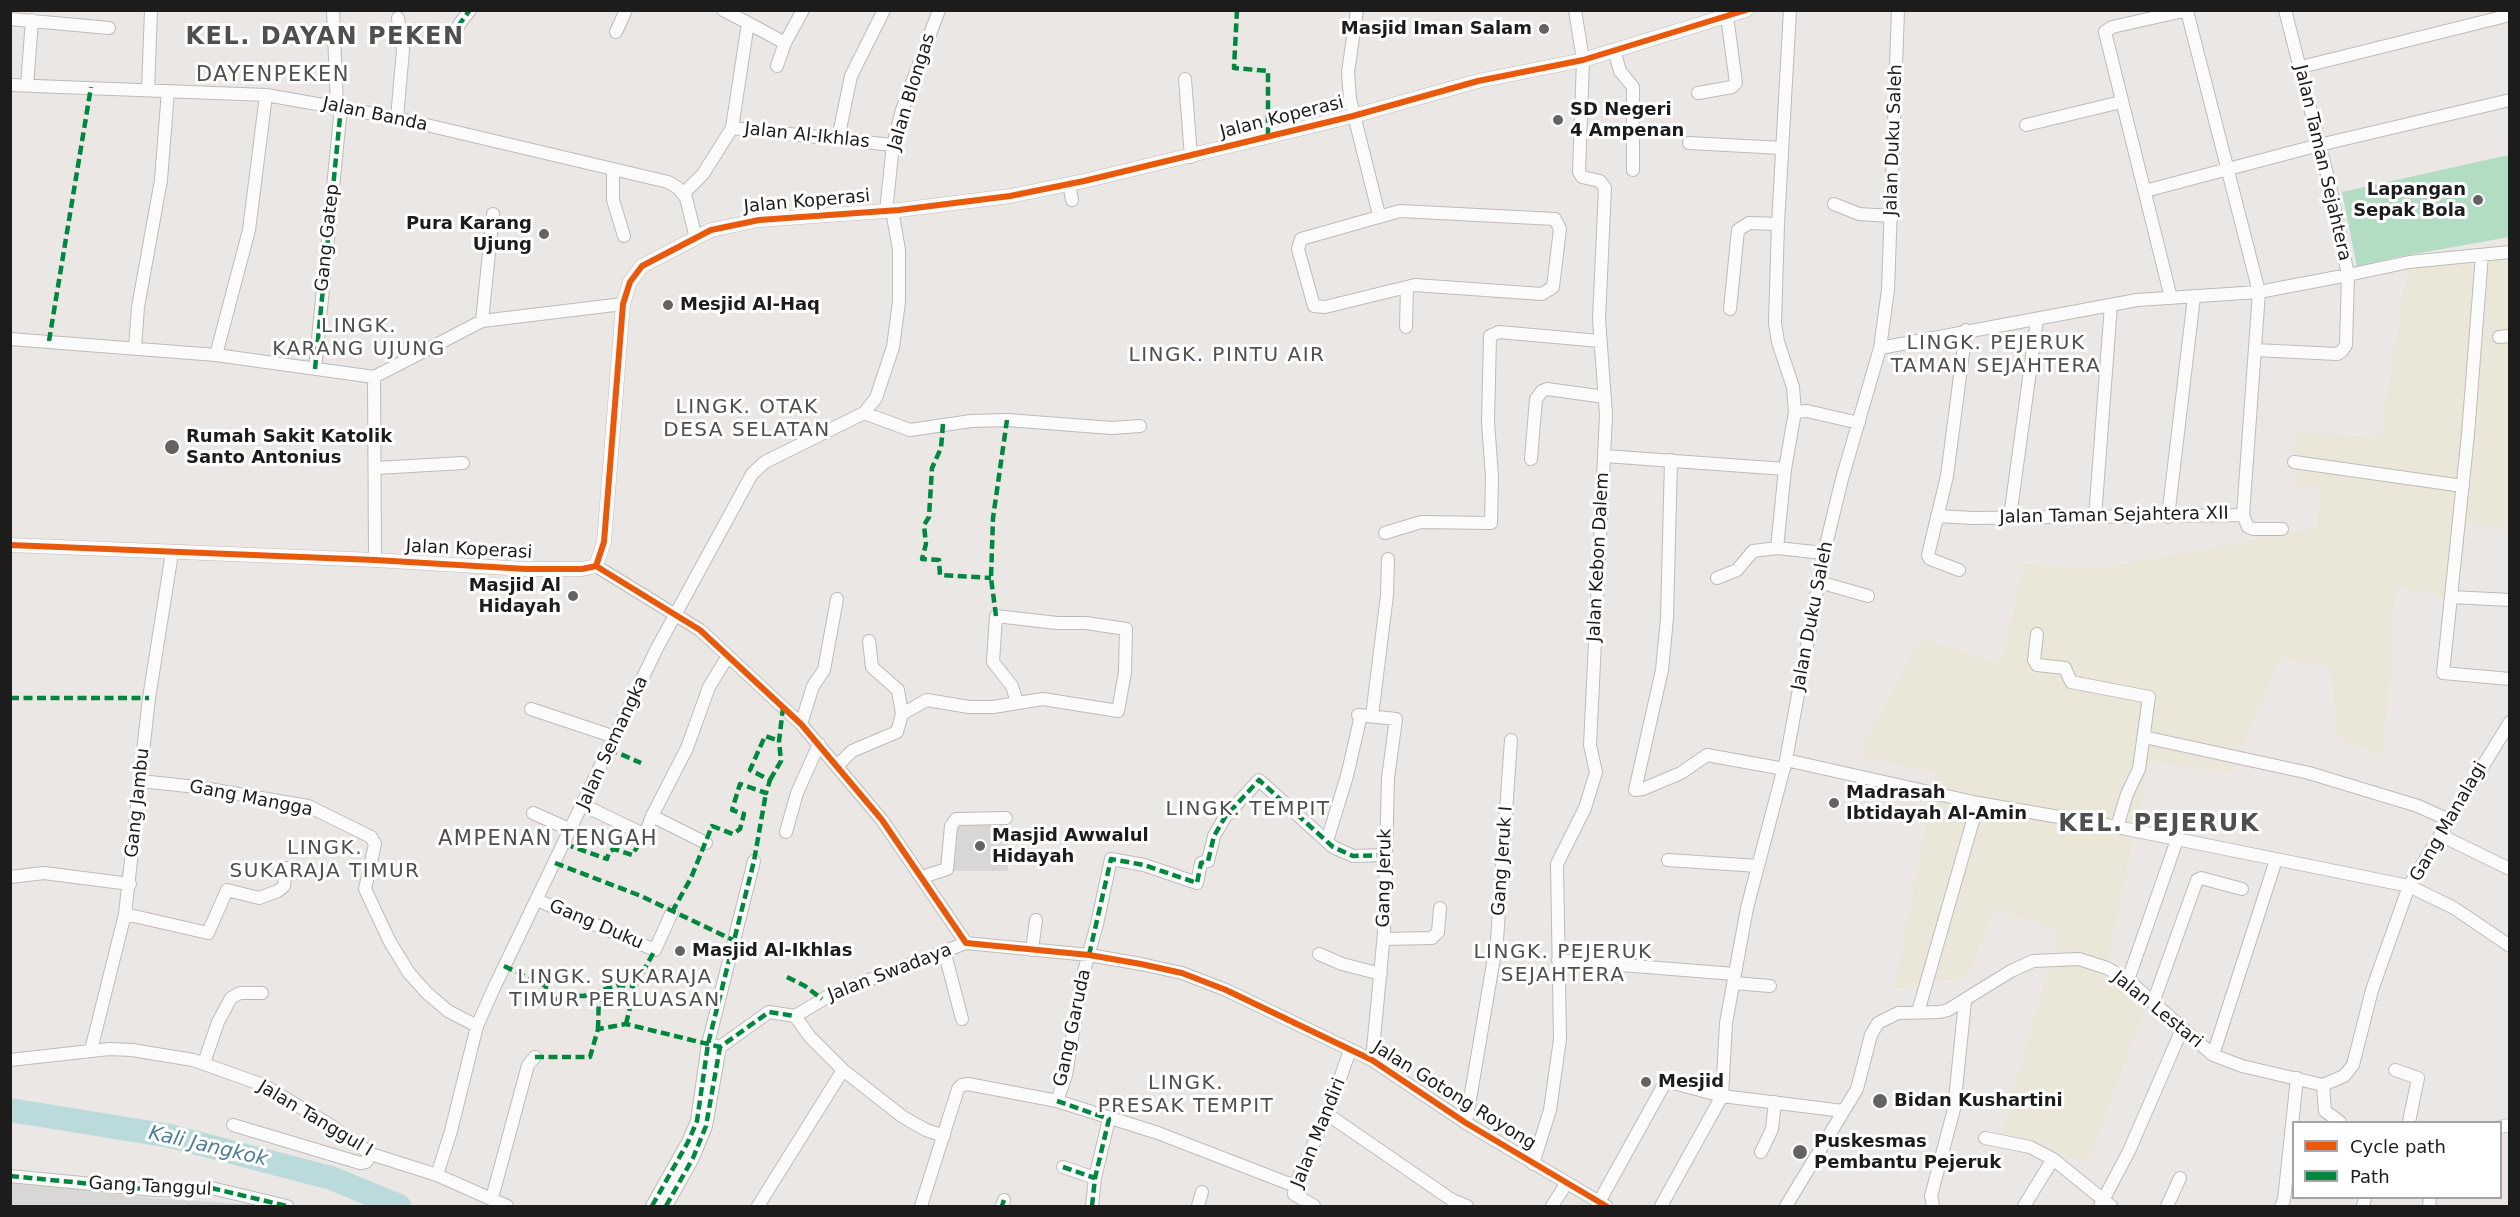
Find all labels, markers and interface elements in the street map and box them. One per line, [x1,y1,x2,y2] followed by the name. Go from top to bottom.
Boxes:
[1341,18,1532,40] place label: Masjid Iman Salam
[1537,22,1551,36] marker: Masjid Iman Salam
[185,24,465,52] district label: KEL. DAYAN PEKEN
[884,31,940,153] street label: Jalan Blongas
[196,63,350,89] district label: DAYENPEKEN
[2289,63,2355,263] street label: Jalan Taman Sejahtera
[1881,64,1907,216] street label: Jalan Duku Saleh
[1218,92,1346,144] street label: Jalan Koperasi
[321,93,429,137] street label: Jalan Banda
[1570,99,1684,142] place label: SD Negeri 4 Ampenan
[1551,113,1565,127] marker: SD Negeri 4 Ampenan
[743,119,871,153] street label: Jalan Al-Ikhlas
[2353,179,2466,222] place label: Lapangan Sepak Bola
[312,183,344,293] street label: Gang Gatep
[743,186,871,218] street label: Jalan Koperasi
[2471,193,2485,207] marker: Lapangan Sepak Bola
[406,213,532,256] place label: Pura Karang Ujung
[537,227,551,241] marker: Pura Karang Ujung
[680,294,820,316] place label: Mesjid Al-Haq
[661,298,675,312] marker: Mesjid Al-Haq
[272,315,446,362] district label: LINGK. KARANG UJUNG
[1891,332,2101,379] district label: LINGK. PEJERUK TAMAN SEJAHTERA
[1129,344,1325,368] district label: LINGK. PINTU AIR
[663,396,831,443] district label: LINGK. OTAK DESA SELATAN
[186,426,392,468] place label: Rumah Sakit Katolik Santo Antonius
[163,438,181,456] marker: Rumah Sakit Katolik Santo Antonius
[1584,472,1614,642] street label: Jalan Kebon Dalem
[1999,503,2229,529] street label: Jalan Taman Sejahtera XII
[405,536,533,564] street label: Jalan Koperasi
[1788,539,1838,693] street label: Jalan Duku Saleh
[469,575,561,618] place label: Masjid Al Hidayah
[566,589,580,603] marker: Masjid Al Hidayah
[573,673,653,813] street label: Jalan Semangka
[121,747,155,859] street label: Gang Jambu
[2406,758,2492,886] street label: Gang Manalagi
[187,776,315,822] street label: Gang Mangga
[1846,782,2027,824] place label: Madrasah Ibtidayah Al-Amin
[1827,796,1841,810] marker: Madrasah Ibtidayah Al-Amin
[1165,798,1331,822] district label: LINGK. TEMPIT
[1488,805,1518,917] street label: Gang Jeruk I
[2058,811,2260,839] district label: KEL. PEJERUK
[992,825,1149,868] place label: Masjid Awwalul Hidayah
[438,827,658,853] district label: AMPENAN TENGAH
[1373,828,1397,928] street label: Gang Jeruk
[229,837,421,884] district label: LINGK. SUKARAJA TIMUR
[973,839,987,853] marker: Masjid Awwalul Hidayah
[546,896,646,954] street label: Gang Duku
[825,939,955,1007] street label: Jalan Swadaya
[692,940,852,962] place label: Masjid Al-Ikhlas
[1473,941,1653,988] district label: LINGK. PEJERUK SEJAHTERA
[673,944,687,958] marker: Masjid Al-Ikhlas
[509,966,721,1013] district label: LINGK. SUKARAJA TIMUR PERLUASAN
[1050,967,1096,1089] street label: Gang Garuda
[2107,967,2207,1053] street label: Jalan Lestari
[1368,1037,1540,1155] street label: Jalan Gotong Royong
[1658,1071,1724,1093] place label: Mesjid
[1098,1072,1274,1119] district label: LINGK. PRESAK TEMPIT
[1287,1075,1351,1191] street label: Jalan Mandiri
[1639,1075,1653,1089] marker: Mesjid
[254,1076,376,1162] street label: Jalan Tanggul I
[1894,1090,2063,1112] place label: Bidan Kushartini
[1871,1092,1889,1110] marker: Bidan Kushartini
[2292,1121,2502,1199] legend
[146,1122,270,1172] water label: Kali Jangkok
[1814,1131,2001,1174] place label: Puskesmas Pembantu Pejeruk
[2350,1136,2446,1157] text: Cycle path
[1791,1143,1809,1161] marker: Puskesmas Pembantu Pejeruk
[2350,1166,2390,1187] text: Path
[88,1173,212,1201] street label: Gang Tanggul

